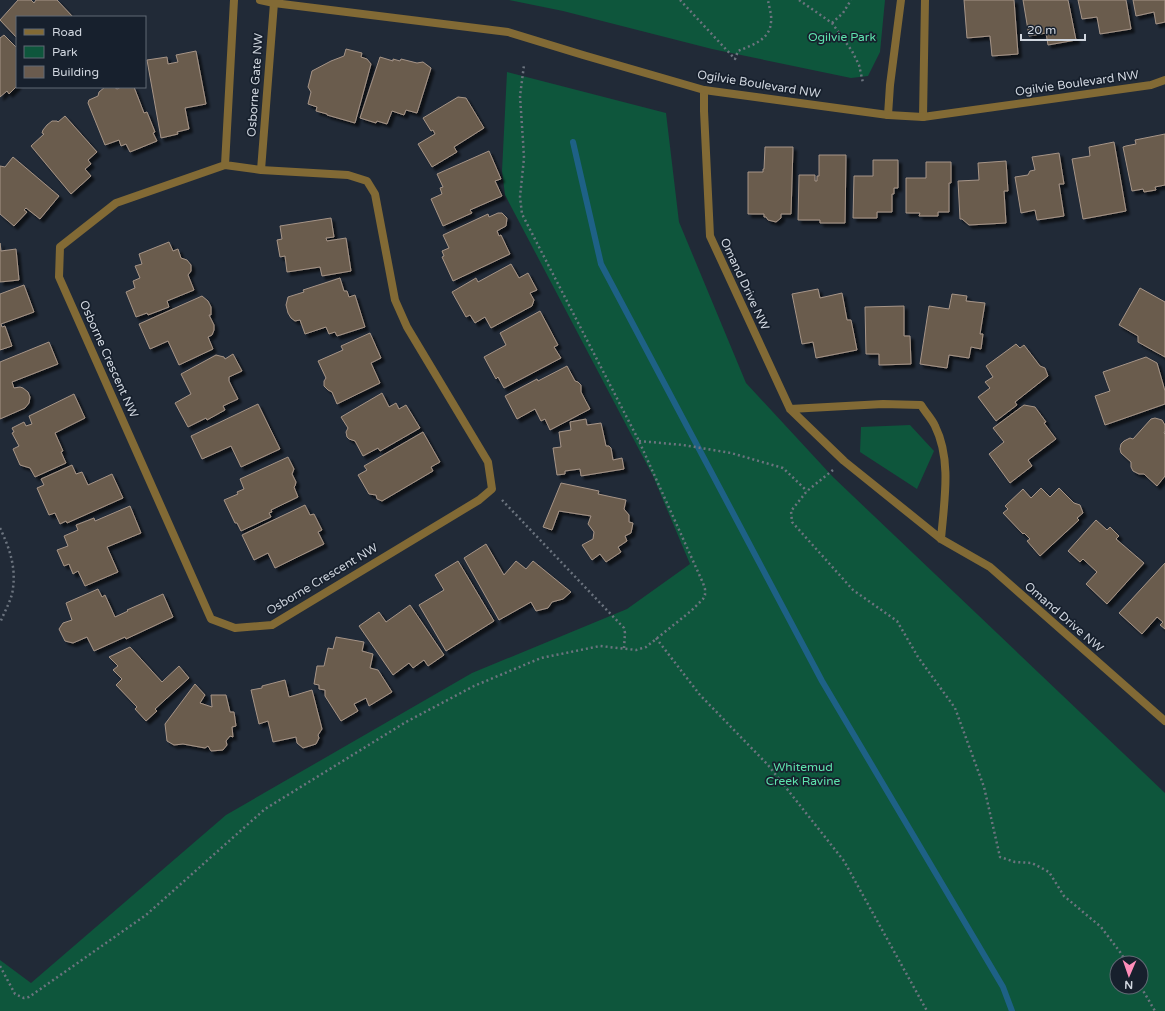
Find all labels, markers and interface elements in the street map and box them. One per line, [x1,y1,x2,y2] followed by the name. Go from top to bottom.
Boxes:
[16,16,146,88] legend
[1021,16,1085,42] scale bar
[1027,23,1056,37] text: 20 m
[52,25,82,39] text: Road
[808,30,876,44] park label: Ogilvie Park
[244,33,266,137] street label: Osborne Gate NW
[52,45,78,59] text: Park
[52,65,99,79] text: Building
[696,67,822,101] street label: Ogilvie Boulevard NW
[1014,67,1140,99] street label: Ogilvie Boulevard NW
[718,236,772,332] street label: Omand Drive NW
[77,298,141,420] street label: Osborne Crescent NW
[264,540,380,618] street label: Osborne Crescent NW
[1022,579,1106,655] street label: Omand Drive NW
[766,760,840,788] park label: Whitemud Creek Ravine
[1109,955,1149,995] north arrow
[1124,978,1133,991] text: N

